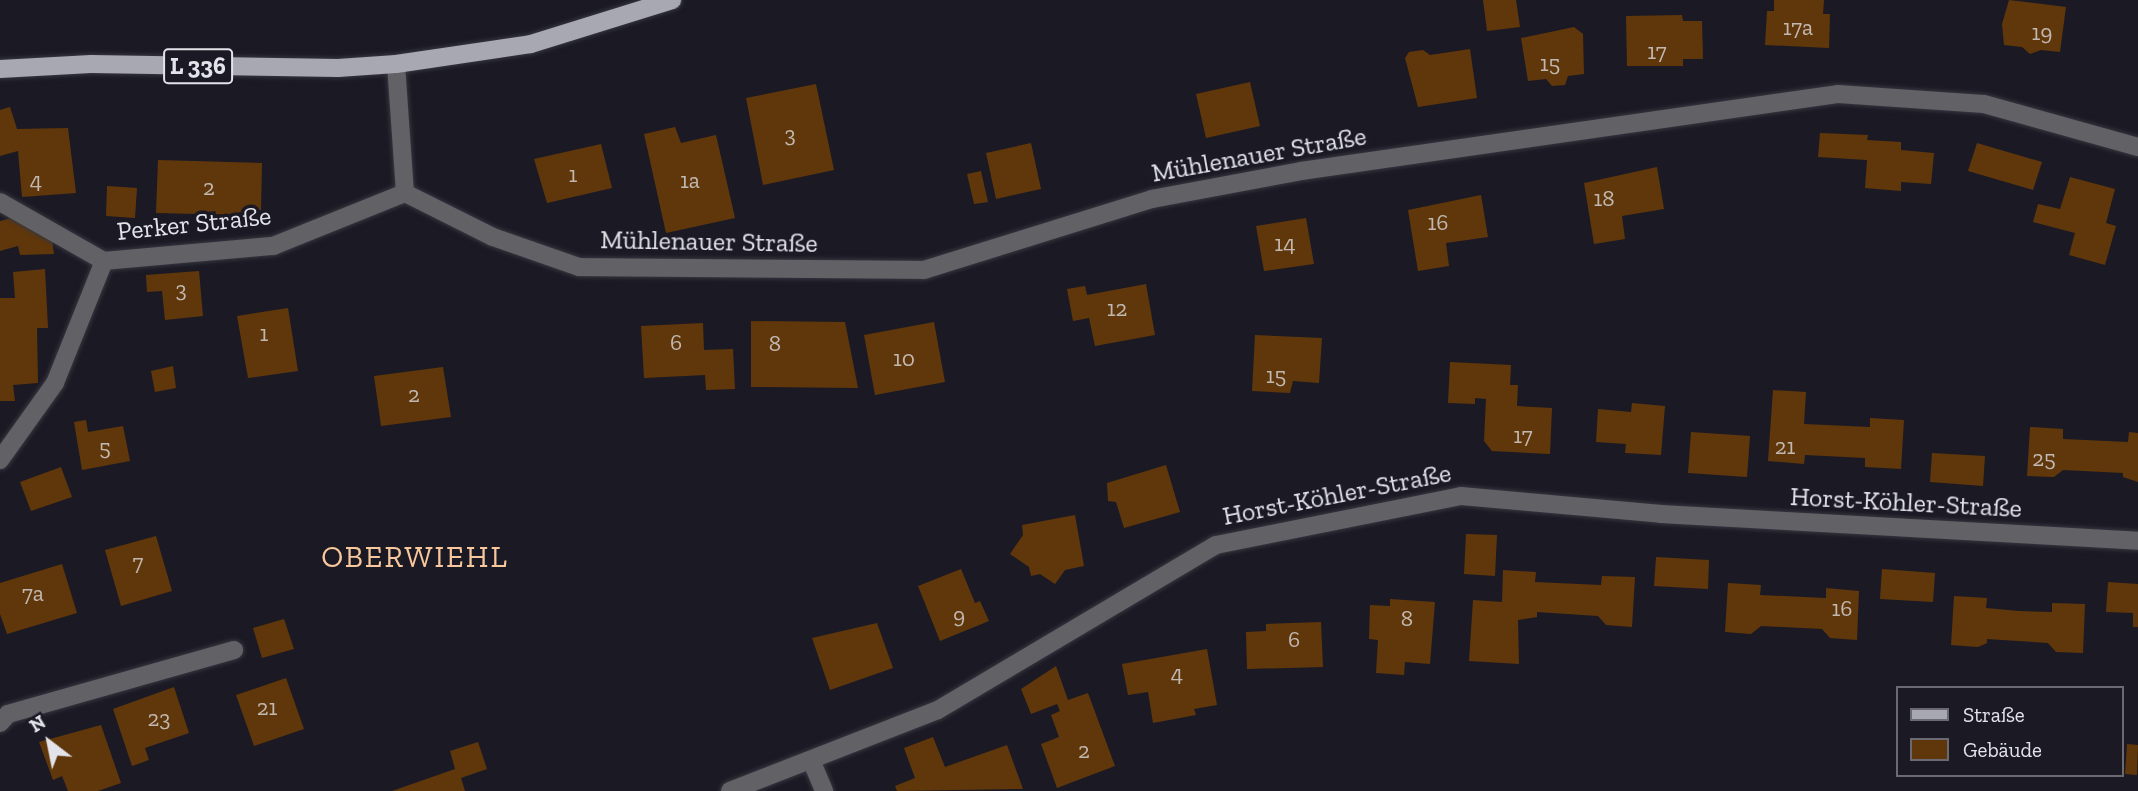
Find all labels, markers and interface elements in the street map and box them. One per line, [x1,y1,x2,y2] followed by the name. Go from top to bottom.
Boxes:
[1783,13,1813,41] house number: 17a
[2031,18,2053,46] house number: 19
[1647,37,1667,65] house number: 17
[161,46,235,86] road number: L 336
[1540,49,1560,77] house number: 15
[784,120,796,148] house number: 3
[1149,121,1369,189] street label: Mühlenauer Straße
[569,160,577,188] house number: 1
[30,166,42,194] house number: 4
[680,166,700,194] house number: 1a
[203,173,215,201] house number: 2
[1593,184,1615,212] house number: 18
[115,200,273,248] street label: Perker Straße
[1427,208,1449,236] house number: 16
[600,225,818,259] street label: Mühlenauer Straße
[1274,229,1296,257] house number: 14
[175,275,187,303] house number: 3
[1107,294,1127,322] house number: 12
[260,319,268,347] house number: 1
[670,328,682,356] house number: 6
[769,329,781,357] house number: 8
[893,344,915,372] house number: 10
[1266,361,1286,389] house number: 15
[408,380,420,408] house number: 2
[1513,421,1533,449] house number: 17
[1775,432,1795,460] house number: 21
[99,433,111,461] house number: 5
[2032,444,2056,472] house number: 25
[1220,458,1454,532] street label: Horst-Köhler-Straße
[1789,481,2023,525] street label: Horst-Köhler-Straße
[322,539,508,575] district label: OBERWIEHL
[133,548,143,576] house number: 7
[22,579,44,607] house number: 7a
[1831,594,1853,622] house number: 16
[953,601,965,629] house number: 9
[1401,604,1413,632] house number: 8
[1288,625,1300,653] house number: 6
[1171,659,1183,687] house number: 4
[1896,686,2124,777] legend
[257,693,277,721] house number: 21
[1963,702,2025,727] text: Straße
[147,704,171,732] house number: 23
[14,707,84,777] north arrow
[25,710,50,737] text: N
[1078,736,1090,764] house number: 2
[1963,737,2042,762] text: Gebäude

